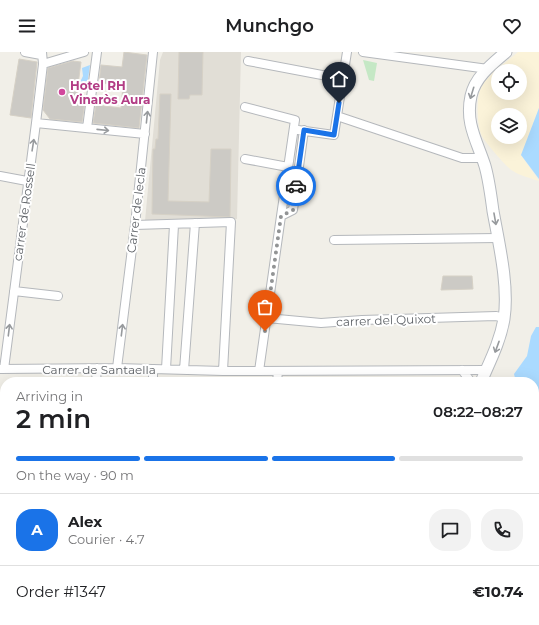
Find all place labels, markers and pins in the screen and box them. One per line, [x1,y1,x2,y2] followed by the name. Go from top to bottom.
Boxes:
[322,62,356,103] pin
[69,78,150,107] place label: Hotel RH Vinaròs Aura
[57,87,67,97] marker: Hotel RH Vinaròs Aura
[248,290,282,331] pin

